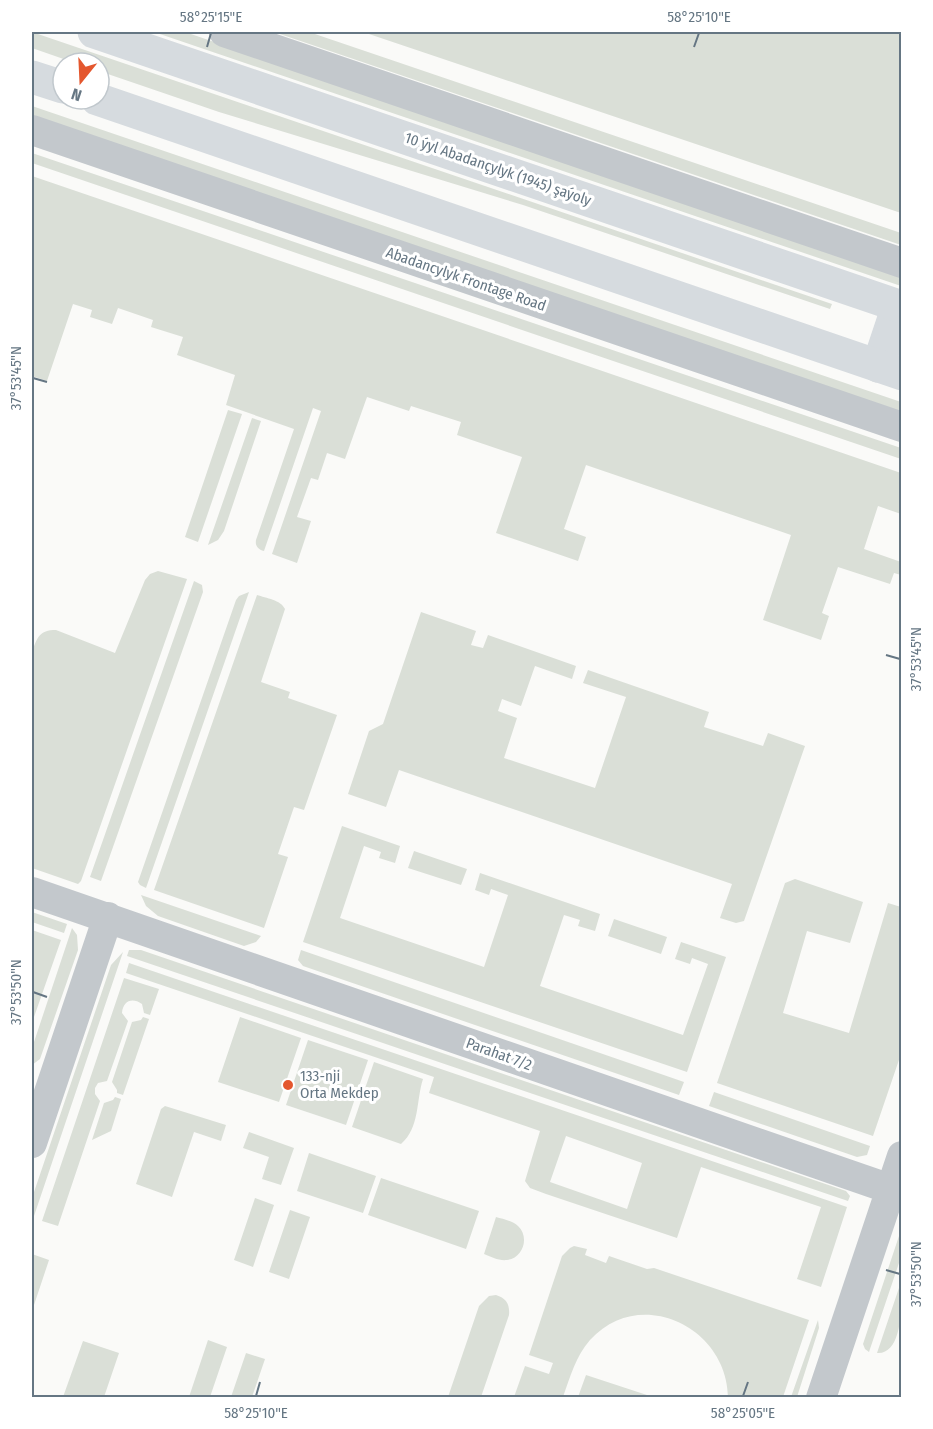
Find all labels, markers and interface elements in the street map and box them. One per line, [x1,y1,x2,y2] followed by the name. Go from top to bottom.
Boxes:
[180,8,242,26] text: 58°25'15"E
[667,8,731,26] text: 58°25'10"E
[51,51,111,111] north arrow
[69,84,84,105] text: N
[402,129,594,210] street label: 10 ýyl Abadançylyk (1945) şaýoly
[384,243,548,315] street label: Abadancylyk Frontage Road
[7,346,25,410] text: 37°53'45"N
[907,627,925,691] text: 37°53'45"N
[7,959,25,1025] text: 37°53'50"N
[464,1034,535,1074] street label: Parahat 7/2
[300,1067,379,1102] place label: 133-nji Orta Mekdep
[281,1078,295,1092] marker: 133-nji Orta Mekdep
[907,1241,925,1307] text: 37°53'50"N
[224,1404,288,1422] text: 58°25'10"E
[711,1404,775,1422] text: 58°25'05"E

